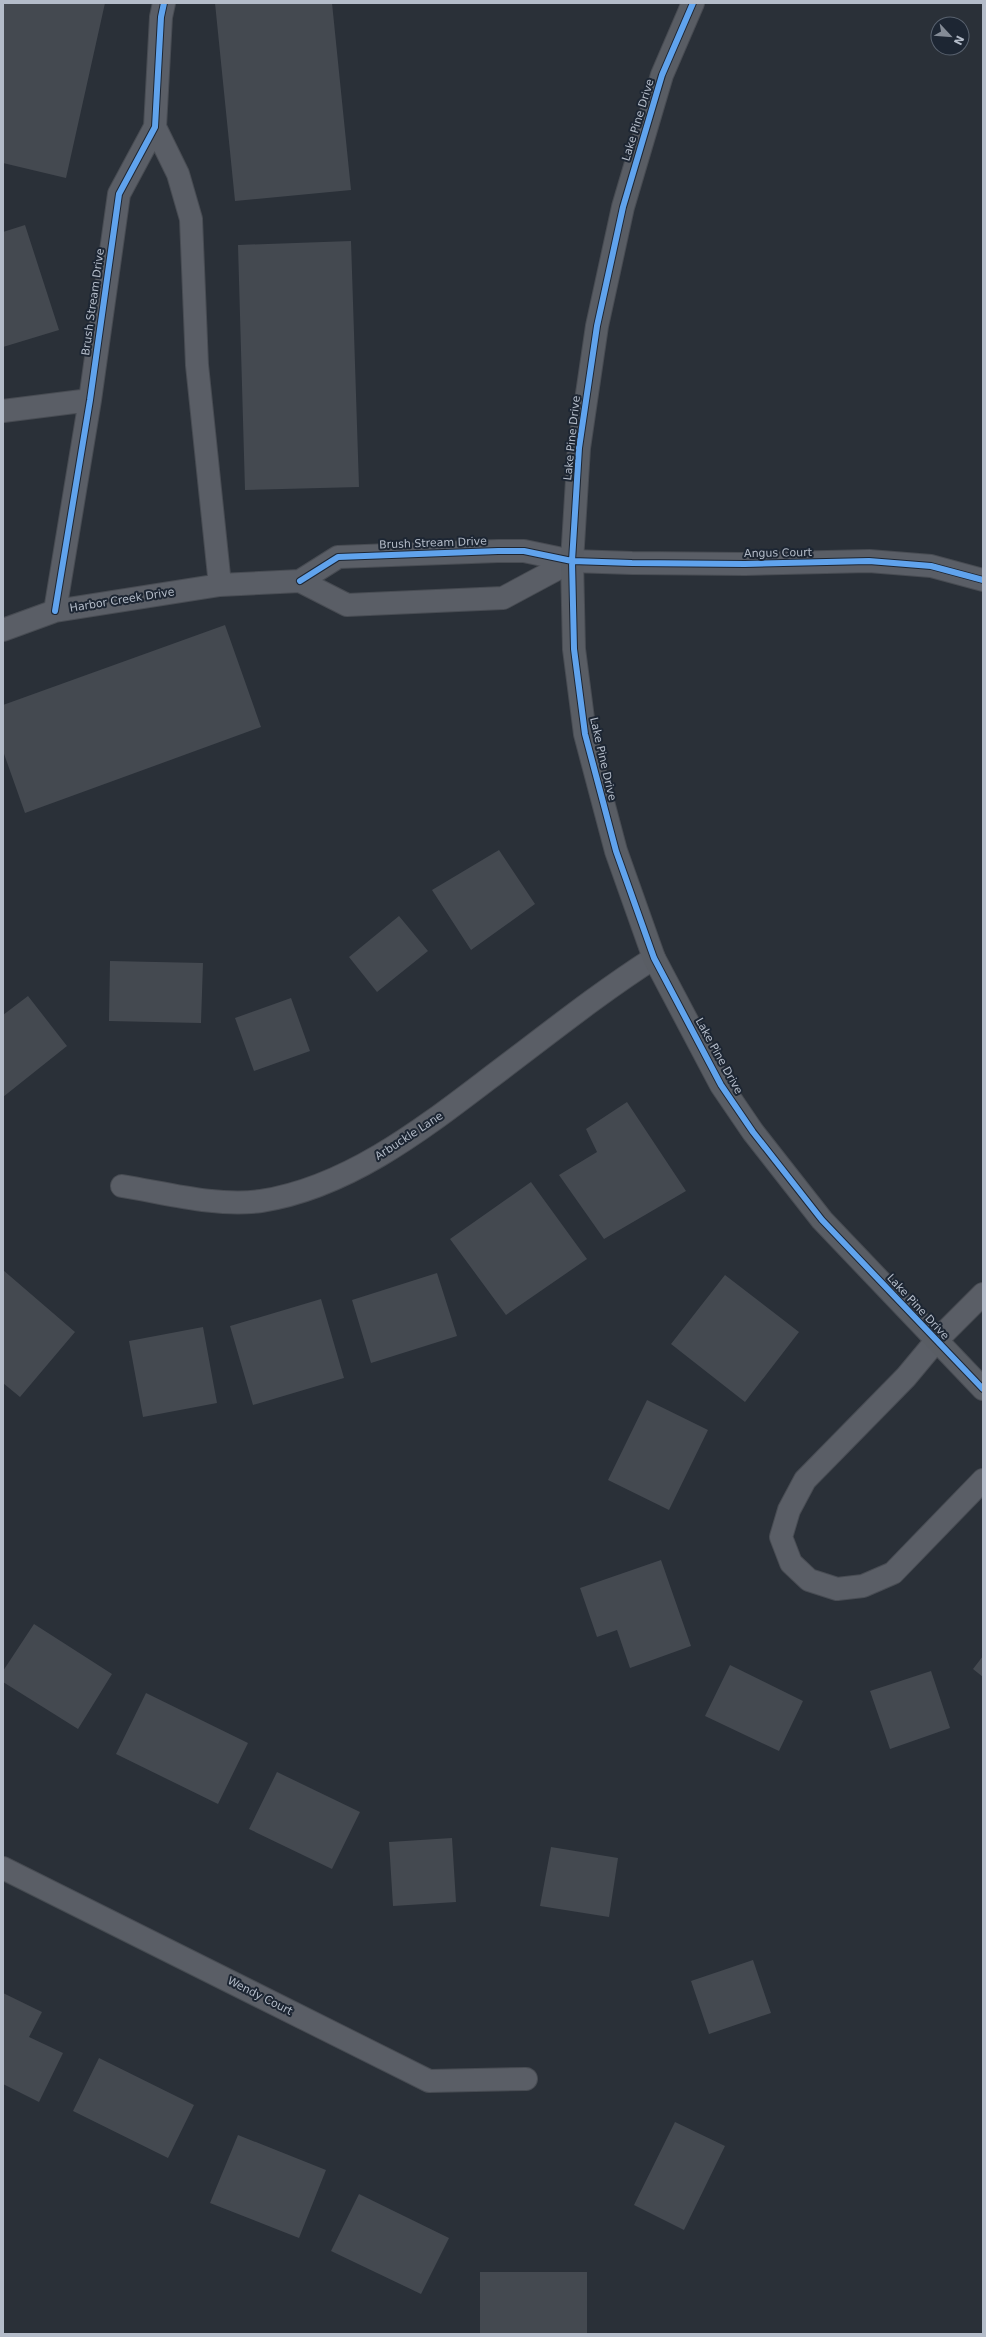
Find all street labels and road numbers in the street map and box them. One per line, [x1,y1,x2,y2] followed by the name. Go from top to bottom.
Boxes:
[619,77,657,163] street label: Lake Pine Drive
[79,247,107,356] street label: Brush Stream Drive
[561,395,583,481] street label: Lake Pine Drive
[379,535,487,551] street label: Brush Stream Drive
[744,546,813,560] street label: Angus Court
[69,585,176,615] street label: Harbor Creek Drive
[587,716,619,802] street label: Lake Pine Drive
[693,1016,745,1097] street label: Lake Pine Drive
[373,1109,446,1163] street label: Arbuckle Lane
[884,1271,952,1343] street label: Lake Pine Drive
[225,1974,295,2018] street label: Wendy Court

